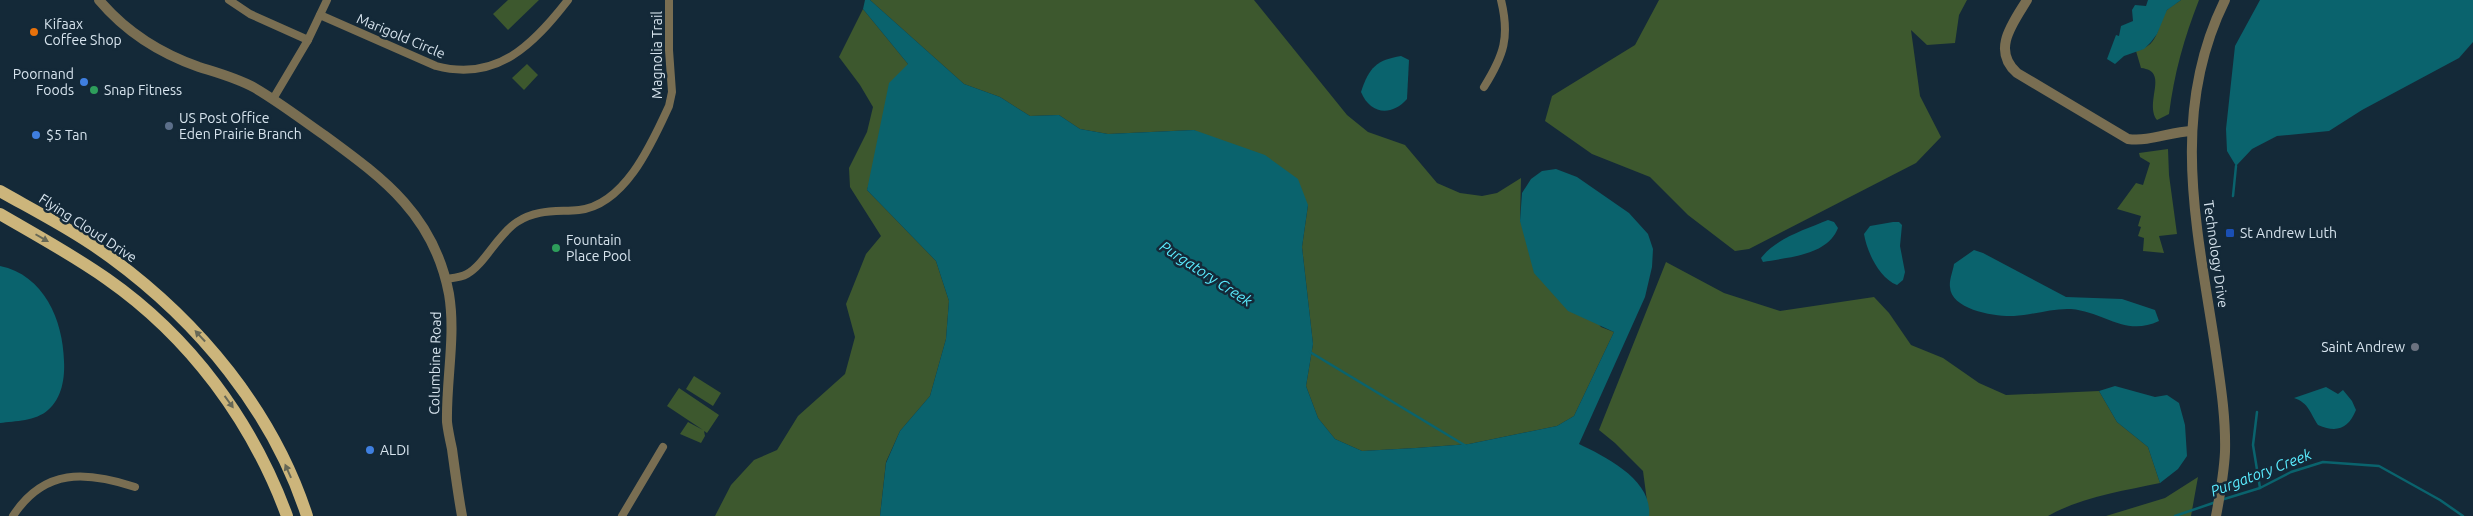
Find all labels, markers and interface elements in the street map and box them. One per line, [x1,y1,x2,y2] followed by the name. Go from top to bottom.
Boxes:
[354,10,448,62] street label: Marigold Circle
[649,11,665,99] street label: Magnolia Trail
[44,16,122,48] place label: Kifaax Coffee Shop
[28,26,40,38] marker: Kifaax Coffee Shop
[13,66,74,98] place label: Poornand Foods
[78,76,90,88] marker: Poornand Foods
[104,82,182,98] place label: Snap Fitness
[88,84,100,96] marker: Snap Fitness
[179,110,302,142] place label: US Post Office Eden Prairie Branch
[163,120,175,132] marker: US Post Office Eden Prairie Branch
[46,127,87,143] place label: $5 Tan
[30,129,42,141] marker: $5 Tan
[36,190,140,266] street label: Flying Cloud Drive
[2201,199,2231,309] street label: Technology Drive
[2240,225,2337,241] place label: St Andrew Luth
[2224,227,2236,239] marker: St Andrew Luth
[566,232,631,264] place label: Fountain Place Pool
[36,234,49,243] one-way arrow
[1157,237,1256,310] water label: Purgatory Creek
[550,242,562,254] marker: Fountain Place Pool
[426,311,444,415] street label: Columbine Road
[194,330,206,342] one-way arrow
[2321,339,2405,355] place label: Saint Andrew
[2409,341,2421,353] marker: Saint Andrew
[223,395,233,408] one-way arrow
[380,442,410,458] place label: ALDI
[364,444,376,456] marker: ALDI
[2208,445,2314,500] water label: Purgatory Creek
[284,464,292,478] one-way arrow

